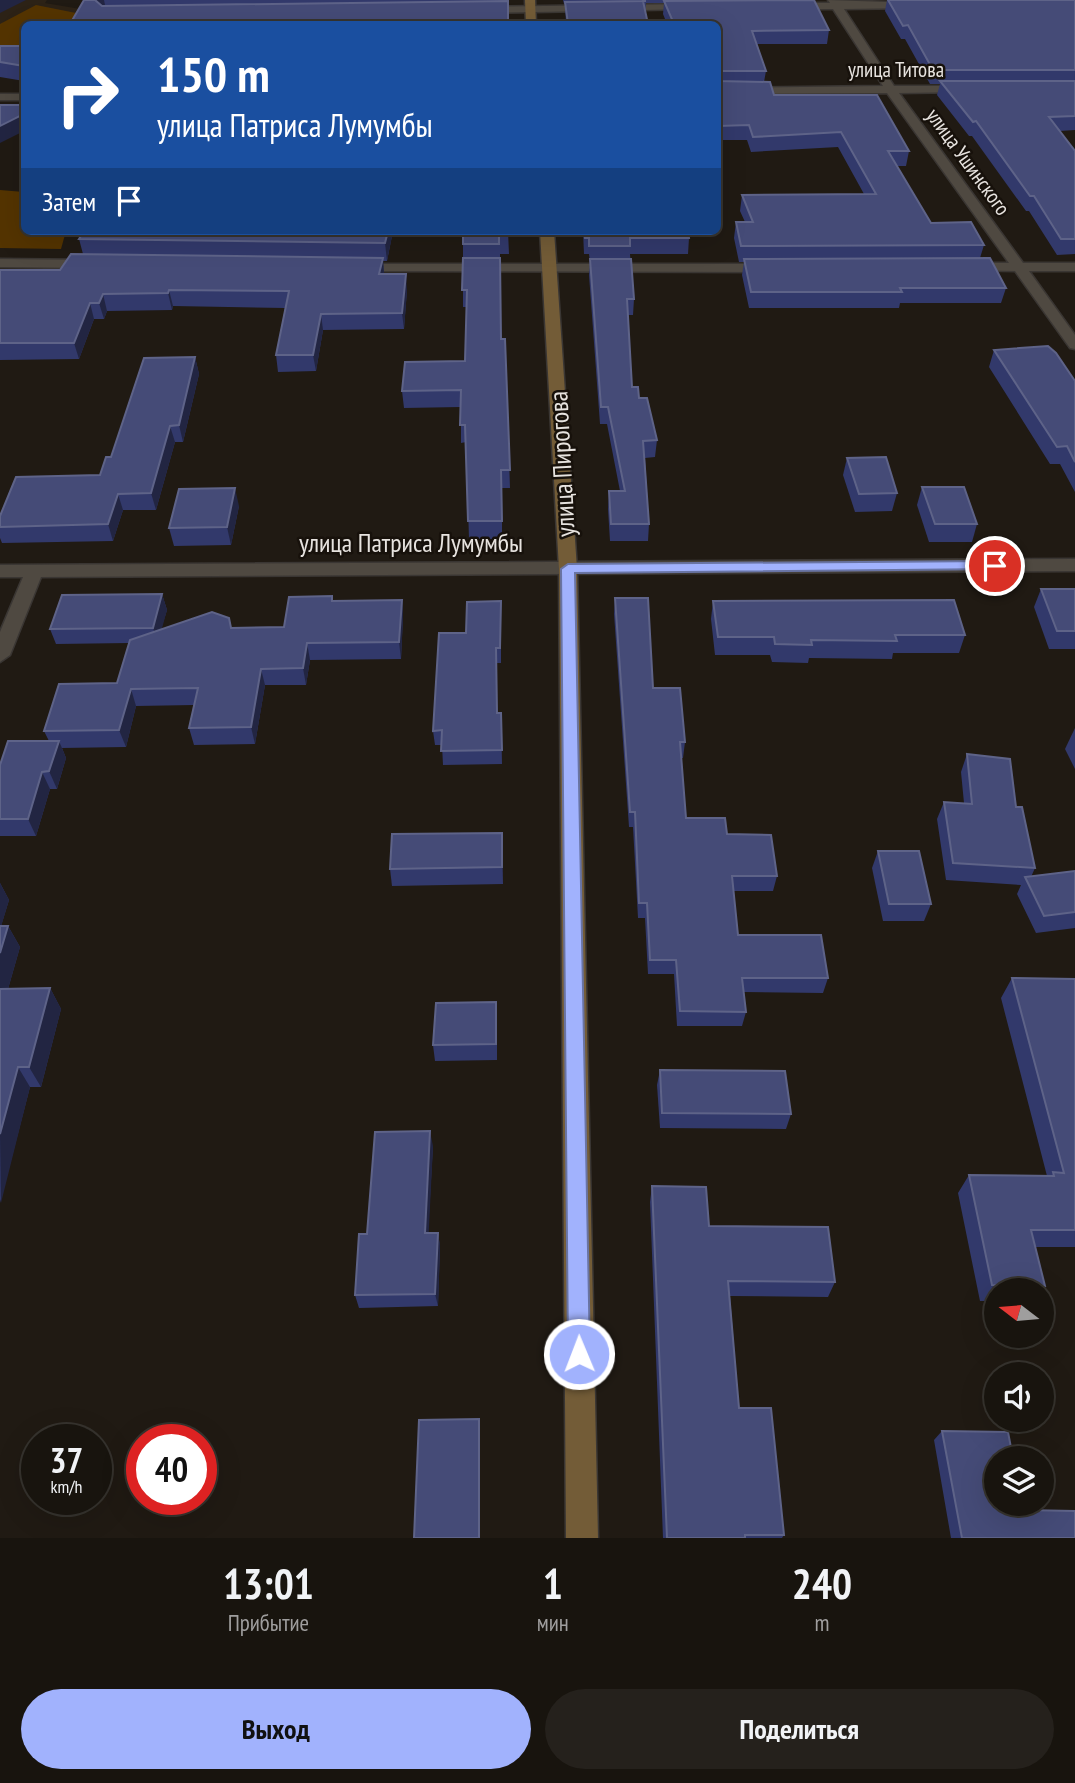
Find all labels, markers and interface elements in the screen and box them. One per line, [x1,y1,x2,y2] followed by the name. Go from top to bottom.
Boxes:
[157,42,270,106] text: 150 m
[42,49,133,140] icon: right
[848,56,944,83] street label: улица Титова
[920,103,1016,221] street label: улица Ушинского
[157,104,433,146] text: улица Патриса Лумумбы
[110,182,148,220] icon: arrive
[42,185,96,218] text: Затем
[541,390,582,538] street label: улица Пирогова
[299,526,523,559] street label: улица Патриса Лумумбы
[965,536,1025,596] pin
[976,547,1014,585] icon: arrive
[984,1278,1054,1348] north arrow
[984,1278,1054,1516] map controls
[542,1317,616,1391] position arrow
[984,1362,1054,1432] button: sound
[126,1424,217,1515] speed limit sign: 40
[50,1437,83,1483] text: 37
[984,1446,1054,1516] button: layers
[51,1475,82,1498] text: km/h
[223,1556,314,1611] text: 13:01
[543,1556,563,1611] text: 1
[792,1556,852,1611] text: 240
[228,1608,309,1637] text: Прибытие
[537,1608,569,1637] text: мин
[814,1608,829,1637] text: m
[21,1689,531,1769] button: Выход
[545,1689,1054,1769] button: Поделиться

